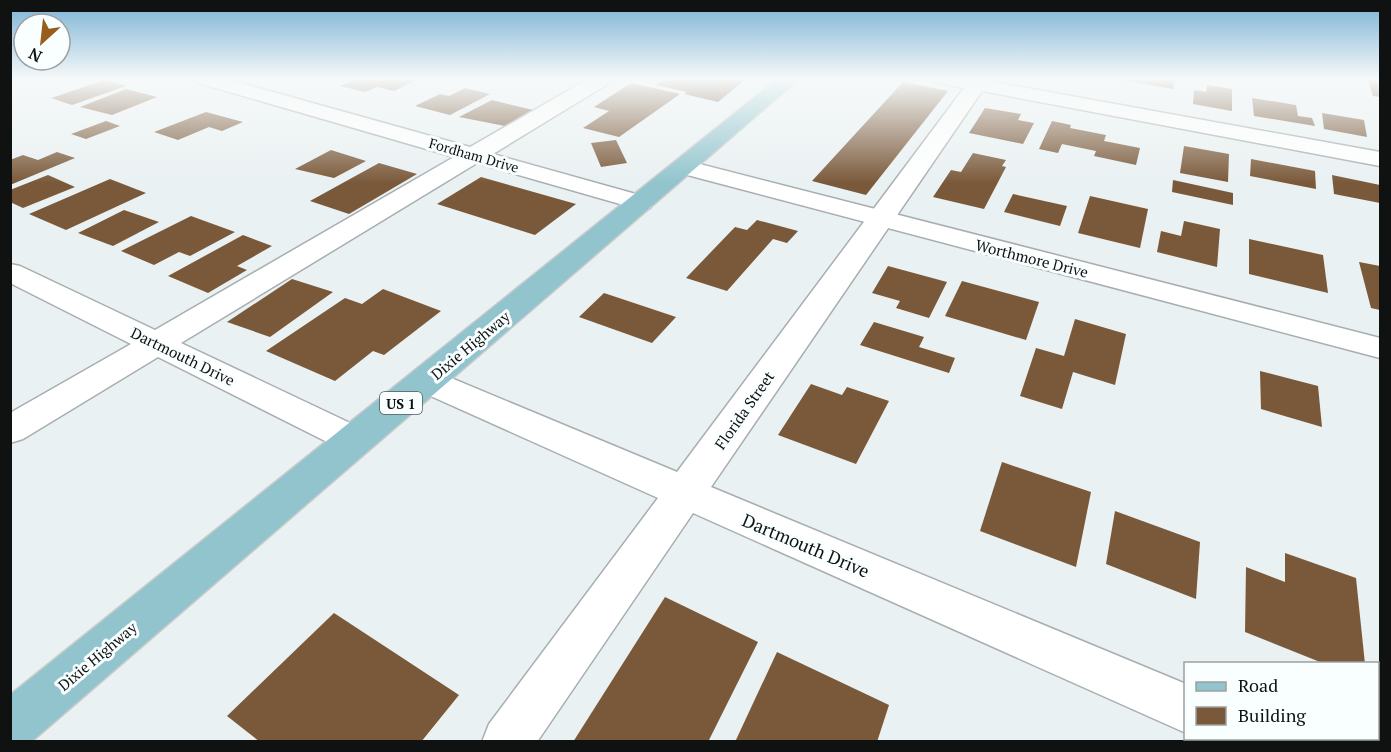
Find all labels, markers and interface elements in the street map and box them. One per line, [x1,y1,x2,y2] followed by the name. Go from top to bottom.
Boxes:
[12,12,72,72] north arrow
[25,43,46,68] text: N
[427,133,521,177] street label: Fordham Drive
[974,234,1090,282] street label: Worthmore Drive
[426,306,514,384] street label: Dixie Highway
[128,322,238,390] street label: Dartmouth Drive
[710,367,778,453] street label: Florida Street
[380,392,422,414] road number: US 1
[739,507,873,583] street label: Dartmouth Drive
[53,617,141,695] street label: Dixie Highway
[1184,662,1379,740] legend
[1238,673,1278,697] text: Road
[1238,703,1306,727] text: Building

